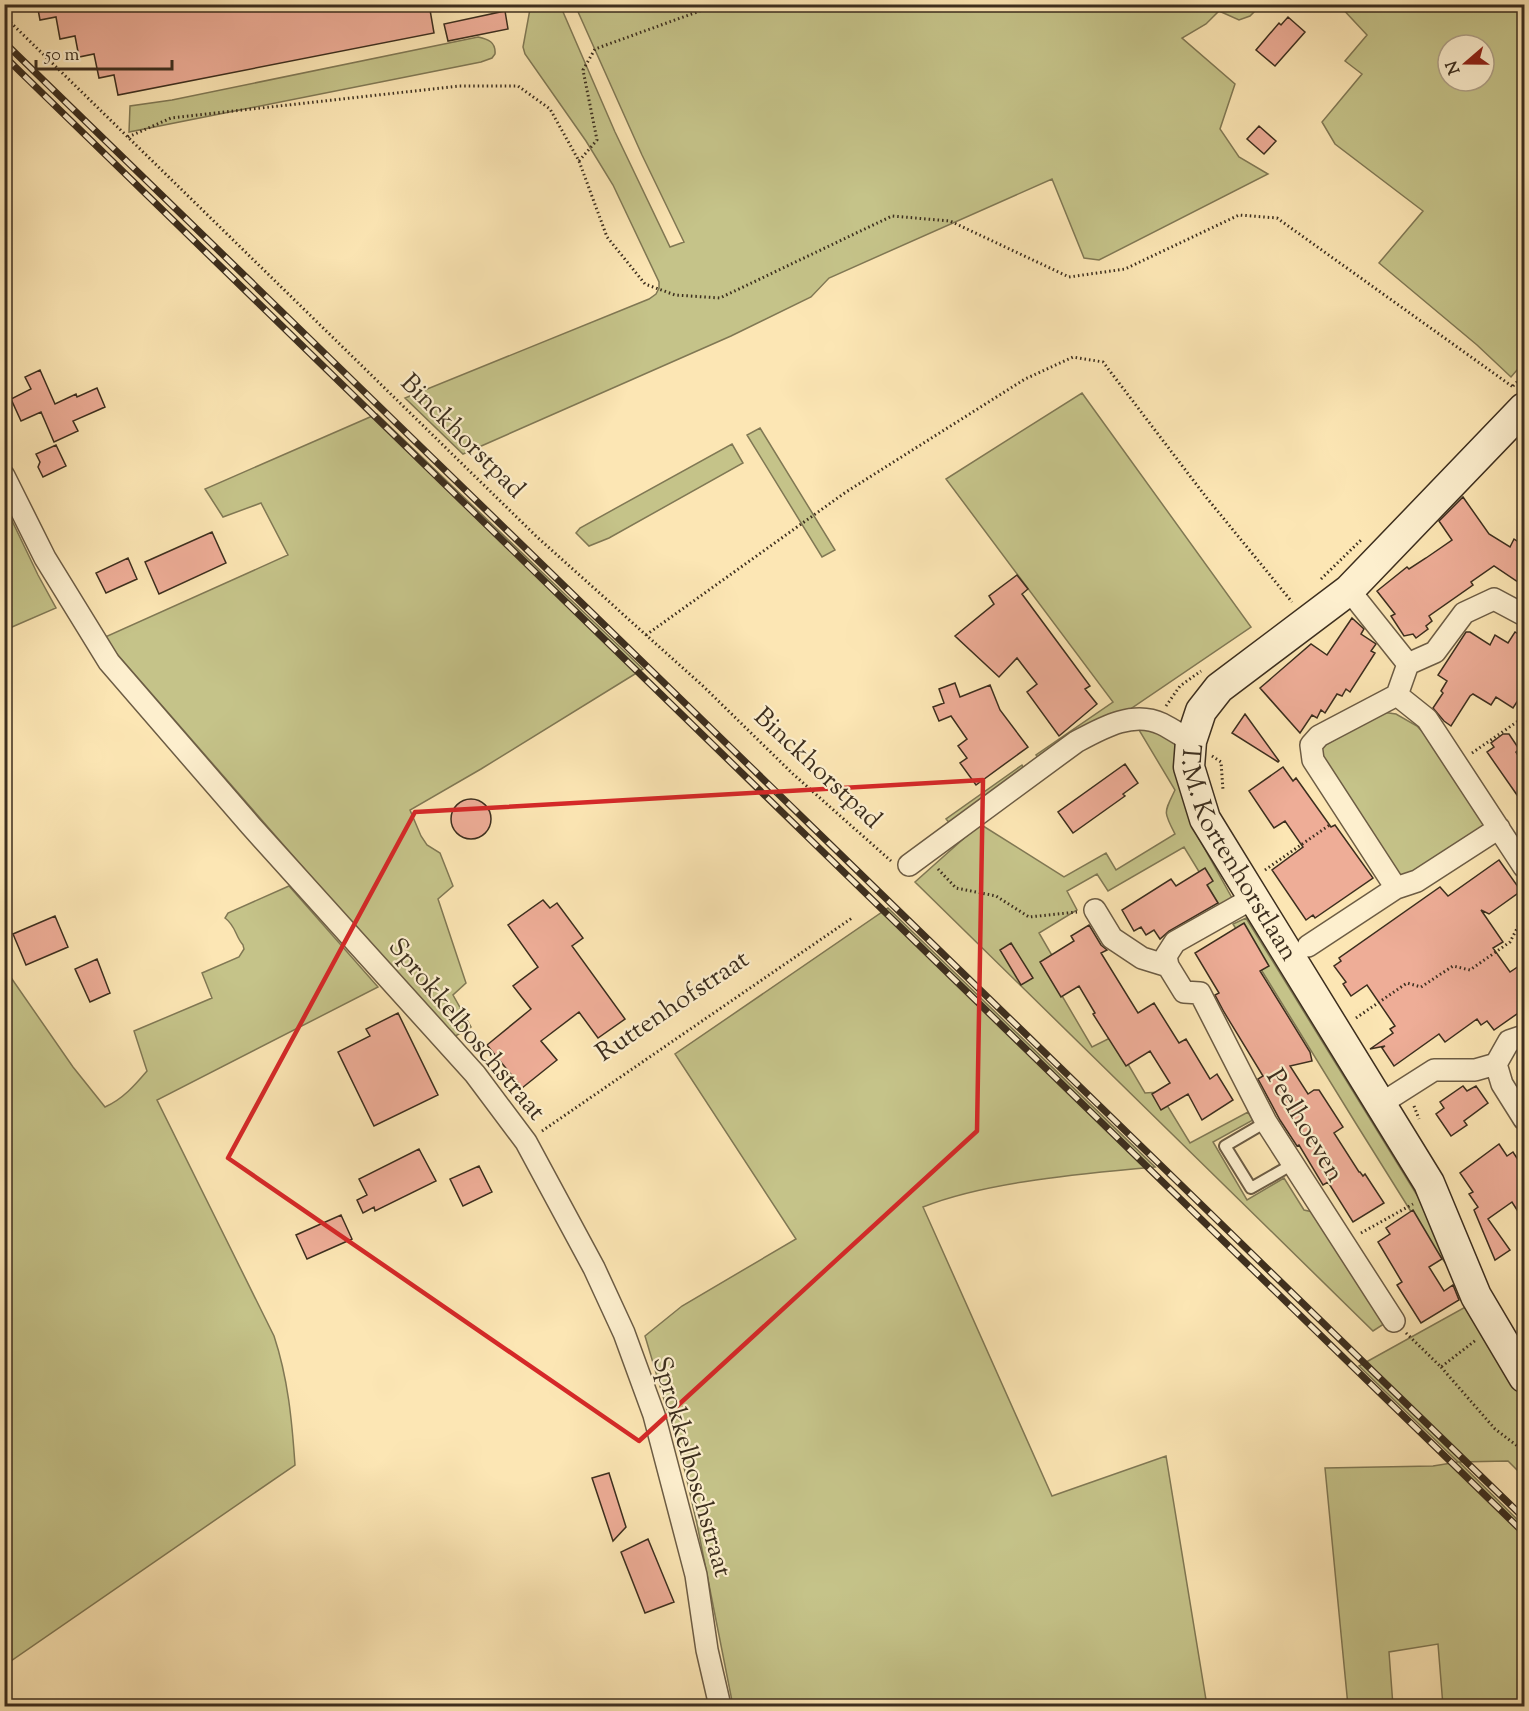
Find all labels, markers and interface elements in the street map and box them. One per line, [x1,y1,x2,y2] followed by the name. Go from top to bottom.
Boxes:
[36,33,172,71] scale bar
[1436,33,1496,93] north arrow
[44,43,80,69] text: 50 m
[1441,57,1467,77] text: N
[391,366,533,508] street label: Binckhorstpad
[745,700,890,838] street label: Binckhorstpad
[1171,743,1307,968] street label: T.M. Kortenhorstlaan
[379,931,554,1129] street label: Sprokkelboschstraat
[589,942,757,1072] street label: Ruttenhofstraat
[1256,1062,1352,1190] street label: Peelhoeven
[642,1352,740,1582] street label: Sprokkelboschstraat

